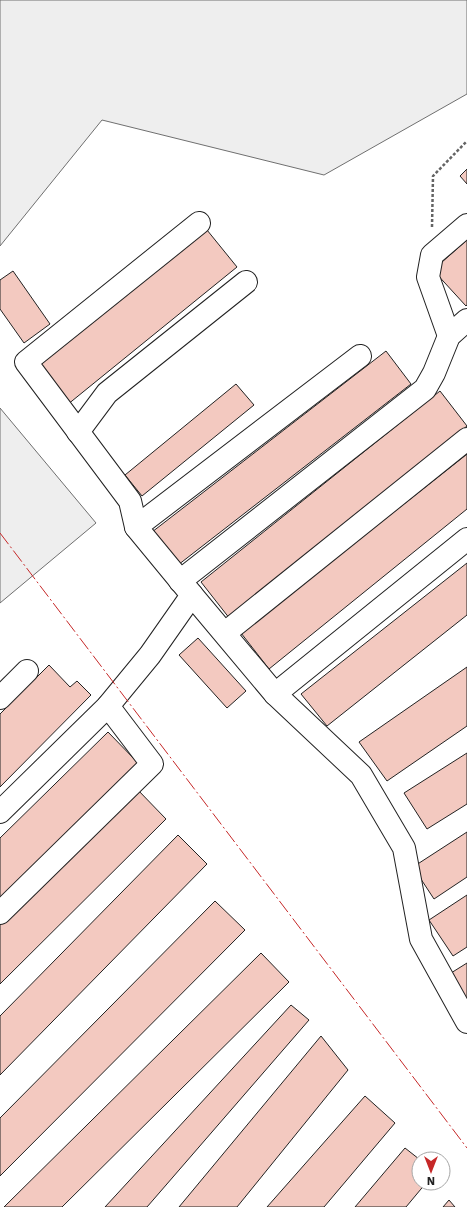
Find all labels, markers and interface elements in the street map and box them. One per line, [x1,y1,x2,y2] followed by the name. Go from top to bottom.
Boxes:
[411,1151,451,1191] north arrow
[427,1174,435,1187] text: N

